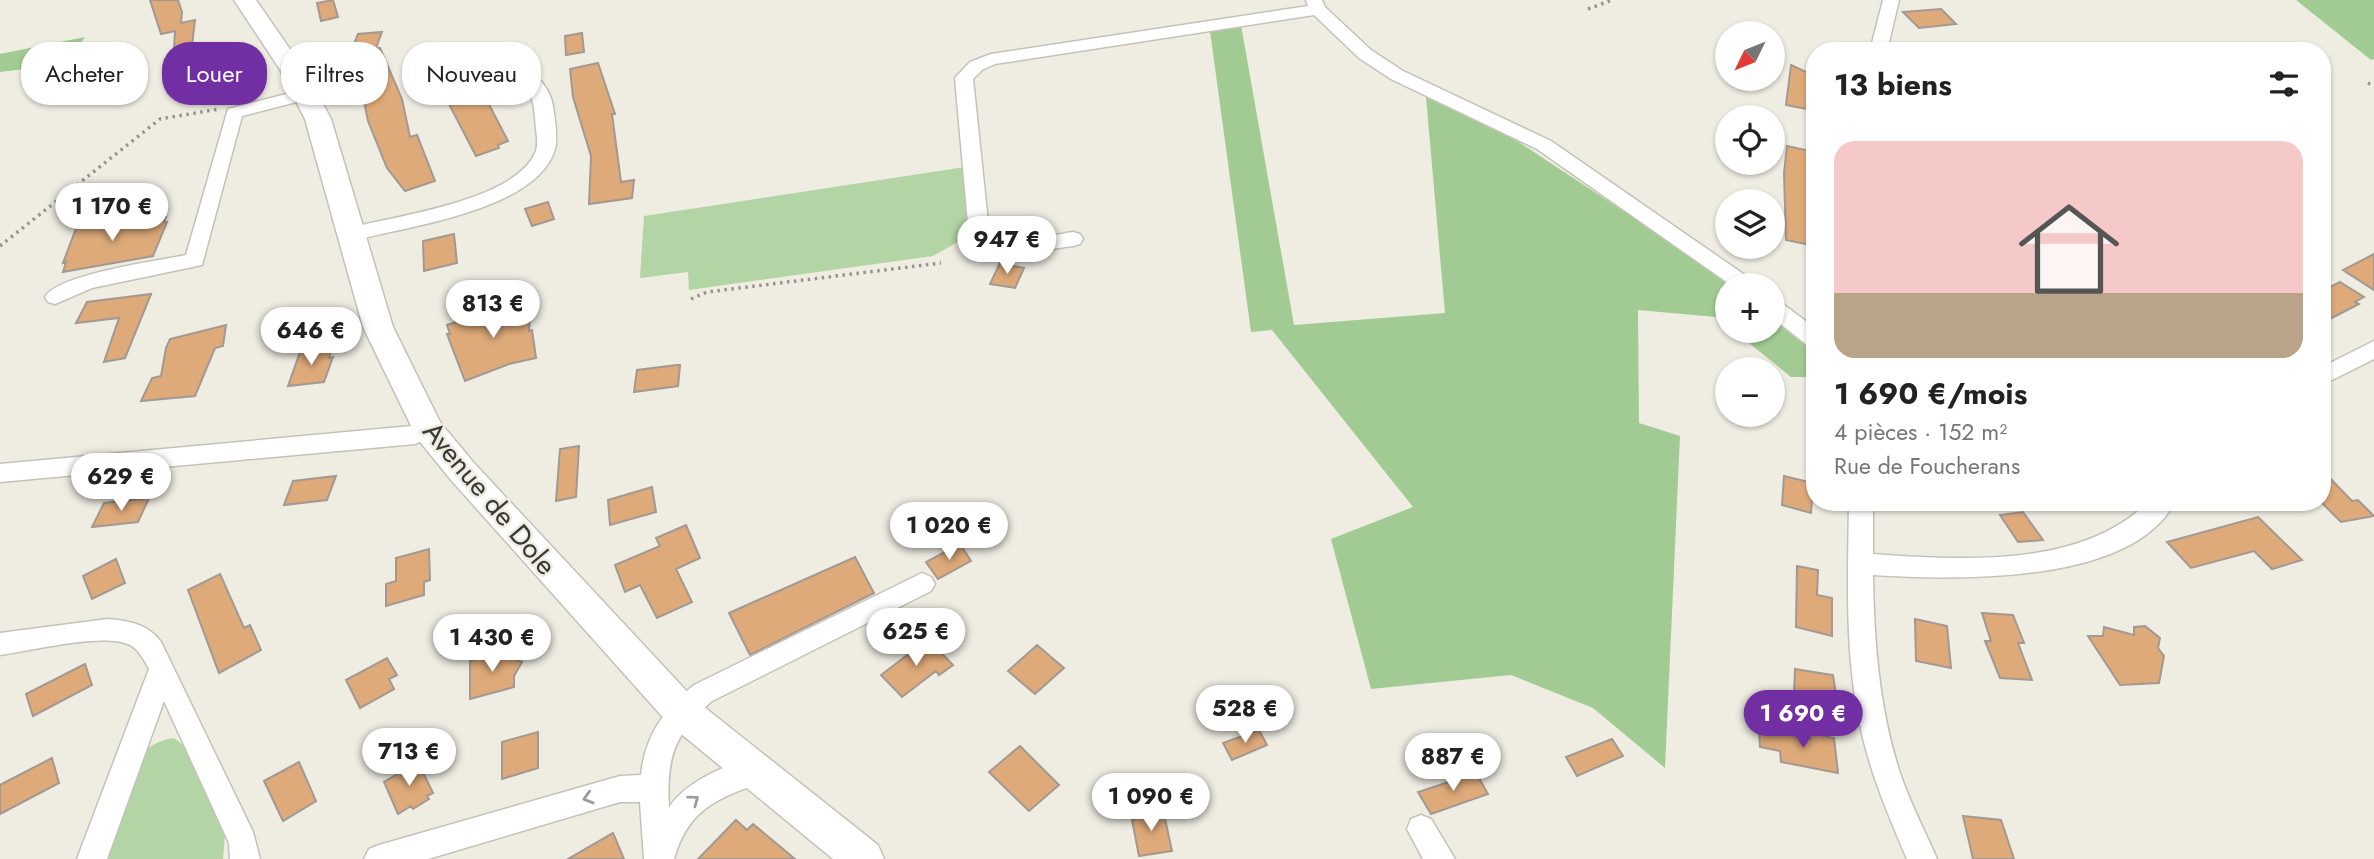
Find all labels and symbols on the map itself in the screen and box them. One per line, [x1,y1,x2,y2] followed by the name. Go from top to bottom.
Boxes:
[1715,21,1785,91] north arrow
[47,184,177,243] pin: 1 170 €
[958,216,1056,276] pin: 947 €
[444,280,542,340] pin: 813 €
[262,308,360,367] pin: 646 €
[413,413,566,584] street label: Avenue de Dole
[72,454,170,513] pin: 629 €
[884,503,1014,562] pin: 1 020 €
[867,608,965,668] pin: 625 €
[427,614,557,674] pin: 1 430 €
[1196,686,1294,745] pin: 528 €
[1738,690,1868,750] pin: 1 690 €
[360,728,458,788] pin: 713 €
[1404,734,1502,793] pin: 887 €
[1086,774,1216,833] pin: 1 090 €
[582,789,594,804] one-way arrow
[687,795,699,808] one-way arrow

